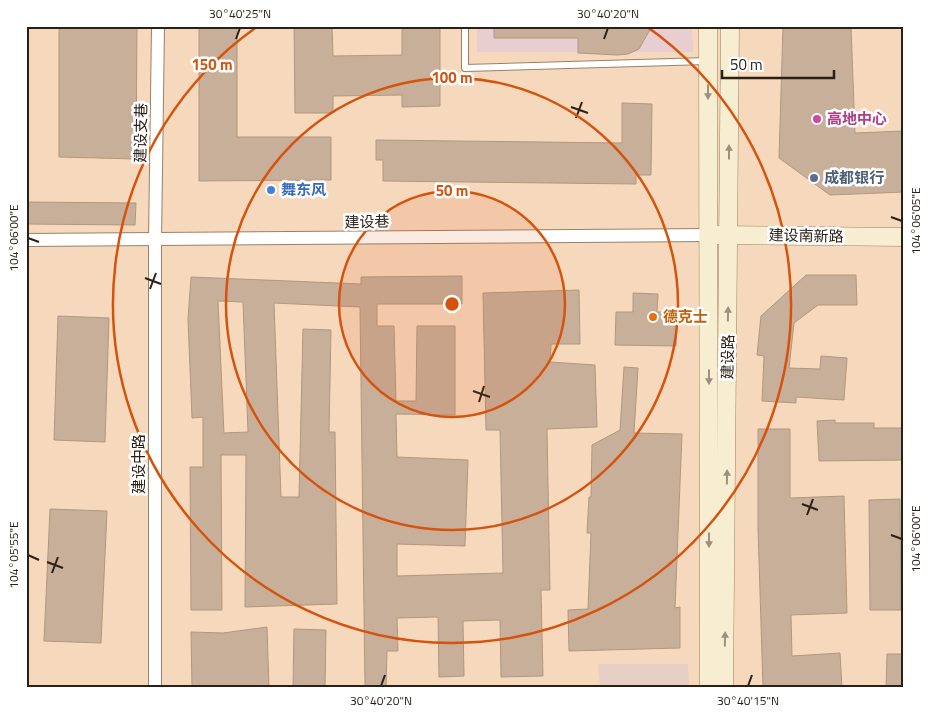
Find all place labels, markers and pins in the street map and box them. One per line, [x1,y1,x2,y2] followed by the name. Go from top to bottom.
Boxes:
[827,107,887,130] place label: 高地中心
[811,113,823,125] marker: 高地中心
[824,166,884,189] place label: 成都银行
[808,172,820,184] marker: 成都银行
[281,178,326,201] place label: 舞东风
[265,184,277,196] marker: 舞东风
[443,295,461,313] centre of rings
[663,305,708,328] place label: 德克士
[647,311,659,323] marker: 德克士

